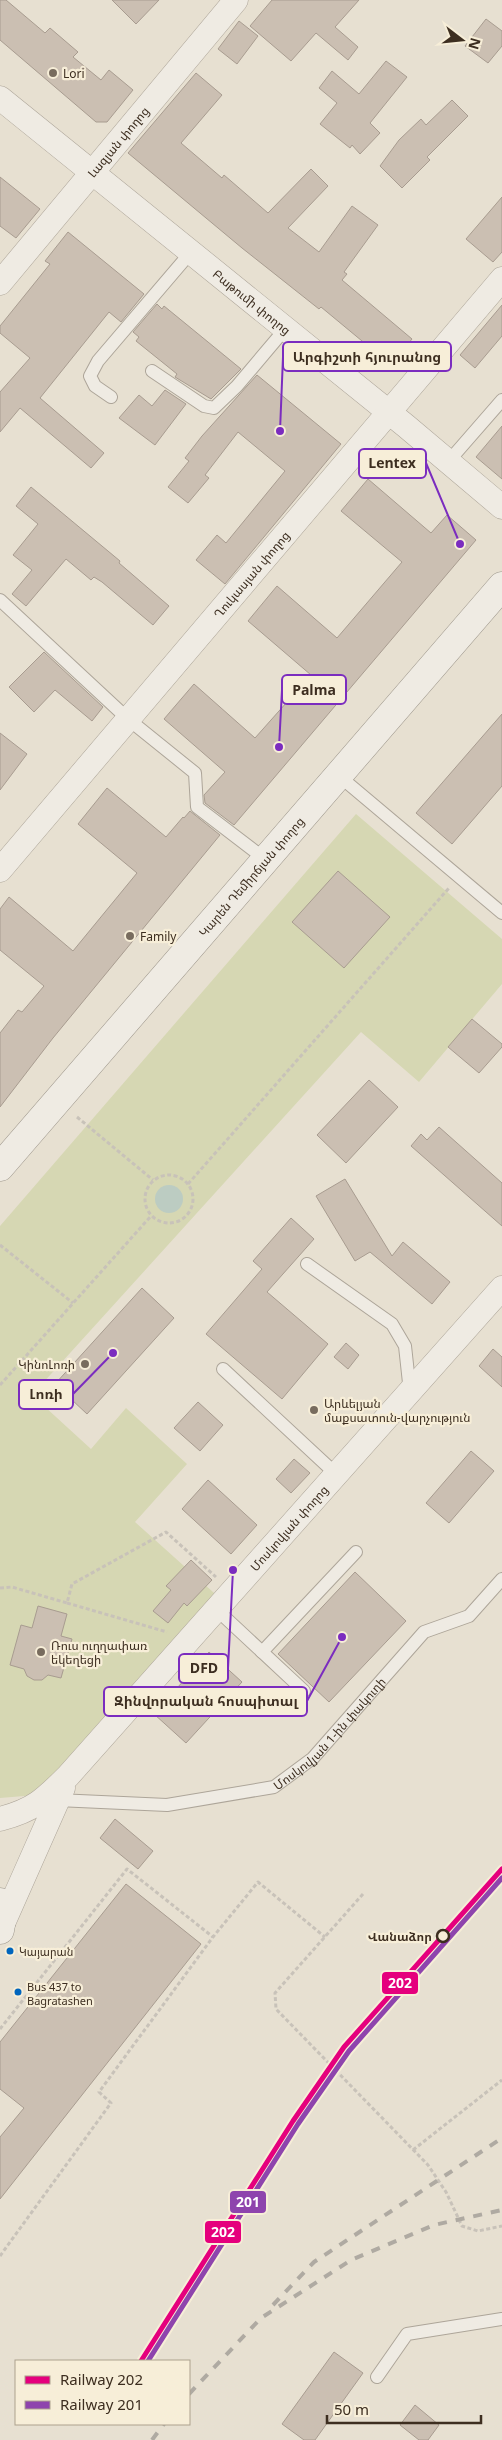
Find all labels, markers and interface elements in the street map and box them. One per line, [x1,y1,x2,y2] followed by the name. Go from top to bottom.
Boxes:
[437,15,487,65] north arrow
[464,36,486,52] text: N
[63,65,85,82] place label: Lori
[47,67,59,79] marker: Lori
[83,103,152,181] street label: Լազյան փողոց
[209,265,295,338] street label: Բաթումի փողոց
[283,342,451,371] callout: Արգիշտի հյուրանոց
[293,347,441,366] text: Արգիշտի հյուրանոց
[359,449,426,478] callout: Lentex
[368,453,417,472] text: Lentex
[209,527,293,622] street label: Ղուկասյան փողոց
[282,675,346,704] callout: Palma
[292,680,336,699] text: Palma
[194,813,308,940] street label: Կարեն Դեմիրճյան փողոց
[140,928,177,945] place label: Family
[124,930,136,942] marker: Family
[18,1356,75,1373] place label: ԿինոԼոռի
[79,1358,91,1370] marker: ԿինոԼոռի
[19,1380,73,1409] callout: Լոռի
[29,1384,63,1403] text: Լոռի
[324,1395,470,1426] place label: Արևելյան մաքսատուն-վարչություն
[308,1404,320,1416] marker: Արևելյան մաքսատուն-վարչություն
[246,1481,332,1575] street label: Մոսկովյան փողոց
[51,1637,148,1668] place label: Ռուս ուղղափառ եկեղեցի
[35,1646,47,1658] marker: Ռուս ուղղափառ եկեղեցի
[179,1654,228,1683] callout: DFD
[190,1658,218,1677] text: DFD
[269,1673,389,1793] street label: Մոսկովյան 1-ին փակուղի
[104,1687,307,1716] callout: Զինվորական հոսպիտալ
[114,1691,299,1710] text: Զինվորական հոսպիտալ
[368,1928,432,1945] place label: Վանաձոր
[436,1929,450,1943] marker: Վանաձոր
[19,1944,73,1959] place label: Կայարան
[5,1946,15,1956] marker: Կայարան
[381,1971,419,1995] line badge: 202
[388,1973,412,1992] text: 202
[27,1979,93,2008] place label: Bus 437 to Bagratashen
[13,1987,23,1997] marker: Bus 437 to Bagratashen
[229,2190,267,2214] line badge: 201
[236,2192,260,2211] text: 201
[204,2220,242,2244] line badge: 202
[211,2222,235,2241] text: 202
[15,2360,190,2425] legend
[60,2369,143,2389] text: Railway 202
[327,2392,481,2424] scale bar
[60,2394,143,2414] text: Railway 201
[334,2399,369,2419] text: 50 m

